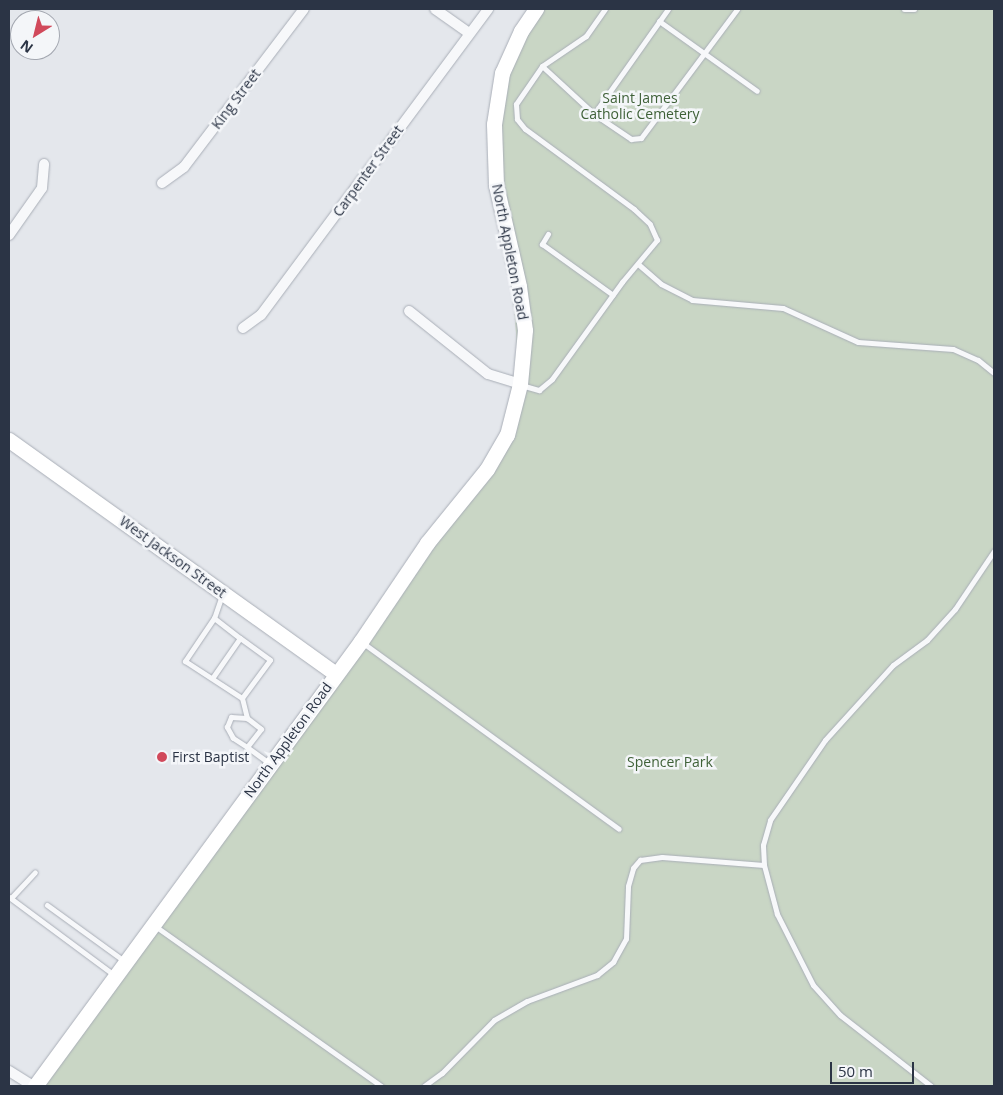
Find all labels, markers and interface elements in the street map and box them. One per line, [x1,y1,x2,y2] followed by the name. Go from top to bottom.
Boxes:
[10,10,60,60] north arrow
[16,36,37,58] text: N
[208,66,264,132] street label: King Street
[580,90,700,122] park label: Saint James Catholic Cemetery
[329,122,407,220] street label: Carpenter Street
[489,183,531,321] street label: North Appleton Road
[116,513,230,601] street label: West Jackson Street
[241,679,335,801] street label: North Appleton Road
[172,749,249,765] place label: First Baptist
[156,751,168,763] marker: First Baptist
[627,754,713,770] park label: Spencer Park
[833,1052,917,1084] scale bar
[838,1061,873,1081] text: 50 m

